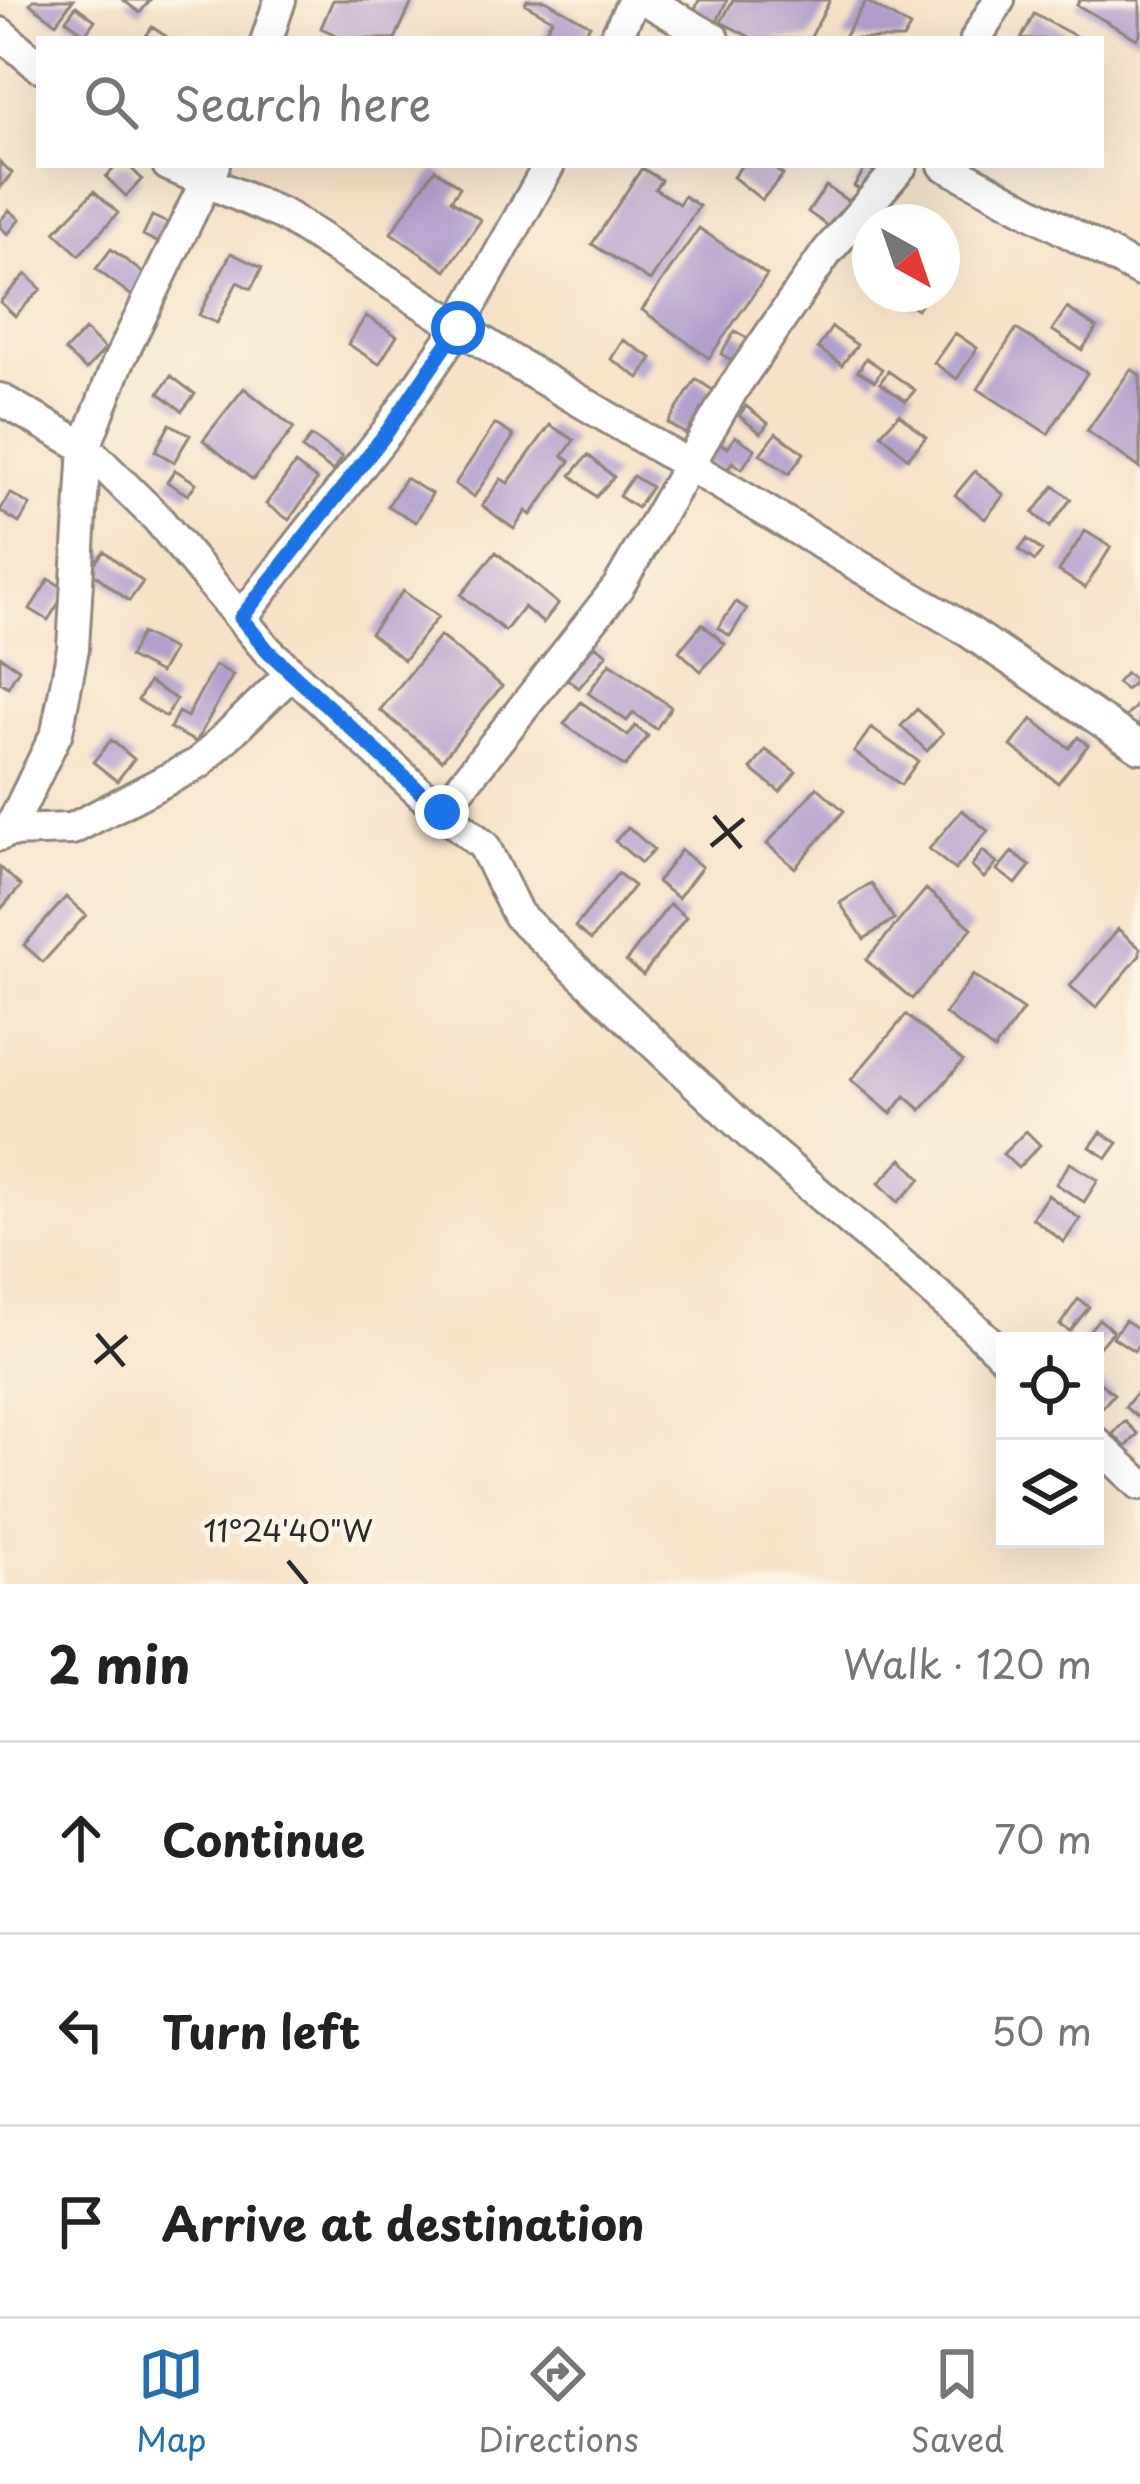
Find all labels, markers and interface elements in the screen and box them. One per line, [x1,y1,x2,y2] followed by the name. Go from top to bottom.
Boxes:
[36,36,1104,168] search box
[174,68,431,136] text: Search here
[78,69,144,135] icon: search
[852,204,960,312] north arrow
[431,301,485,355] route start
[415,785,469,839] route end
[996,1332,1104,1548] map controls
[996,1332,1104,1440] button: locate
[996,1440,1104,1548] button: layers
[203,1507,373,1552] text: 11°24'40"W
[48,1624,190,1701] text: 2 min
[843,1633,1092,1692] text: Walk · 120 m
[162,1804,365,1872] text: Continue
[48,1805,114,1871] icon: ahead
[994,1808,1092,1867] text: 70 m
[162,1996,361,2064] text: Turn left
[48,1997,114,2063] icon: left
[991,2000,1092,2059] text: 50 m
[162,2188,645,2256] text: Arrive at destination
[48,2189,114,2255] icon: arrive
[136,2341,206,2463] tab: Map
[478,2341,639,2463] tab: Directions
[910,2341,1004,2463] tab: Saved

